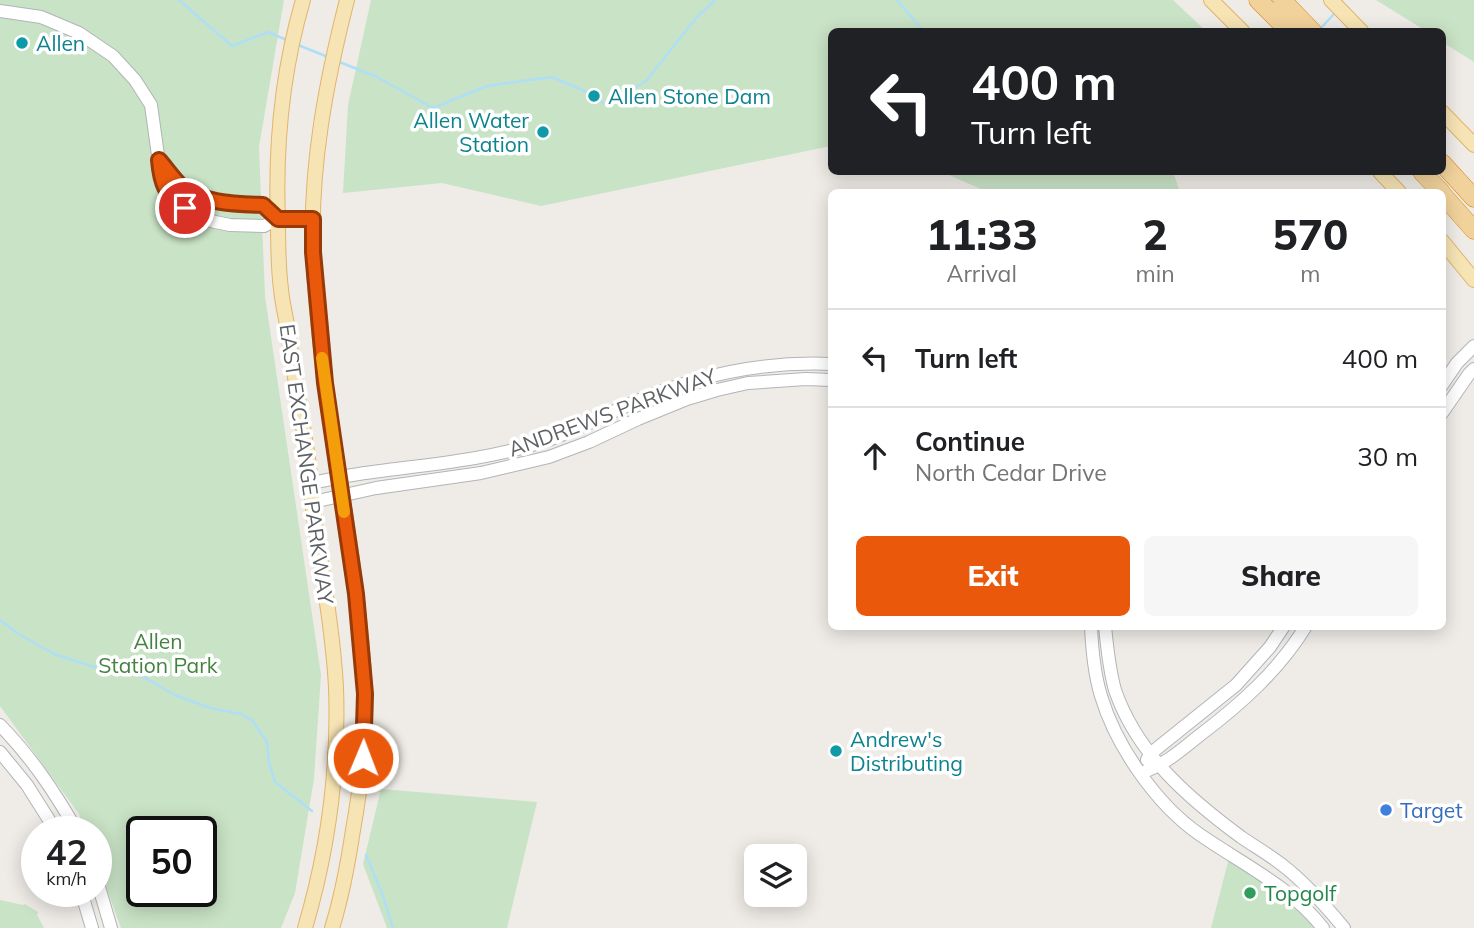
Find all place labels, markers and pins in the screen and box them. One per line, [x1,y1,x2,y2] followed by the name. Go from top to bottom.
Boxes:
[36,30,85,56] place label: Allen
[14,35,30,51] marker: Allen
[608,83,771,109] place label: Allen Stone Dam
[586,88,602,104] marker: Allen Stone Dam
[413,107,529,157] place label: Allen Water Station
[535,124,551,140] marker: Allen Water Station
[155,178,215,238] pin
[850,726,963,776] place label: Andrew's Distributing
[828,743,844,759] marker: Andrew's Distributing
[1400,797,1463,823] place label: Target
[1378,802,1394,818] marker: Target
[1264,880,1337,906] place label: Topgolf
[1242,885,1258,901] marker: Topgolf

